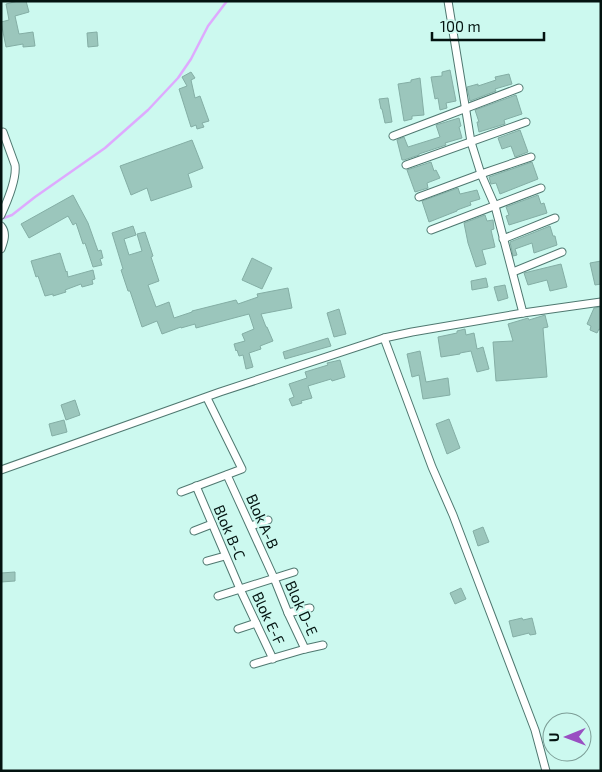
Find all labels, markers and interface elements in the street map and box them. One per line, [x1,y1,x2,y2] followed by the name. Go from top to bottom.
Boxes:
[432,10,544,42] scale bar
[440,17,481,35] text: 100 m
[243,491,283,551] street label: Blok A-B
[210,502,250,562] street label: Blok B-C
[282,578,322,638] street label: Blok D-E
[249,589,289,647] street label: Blok E-F
[542,712,592,762] north arrow
[545,732,562,742] text: U

